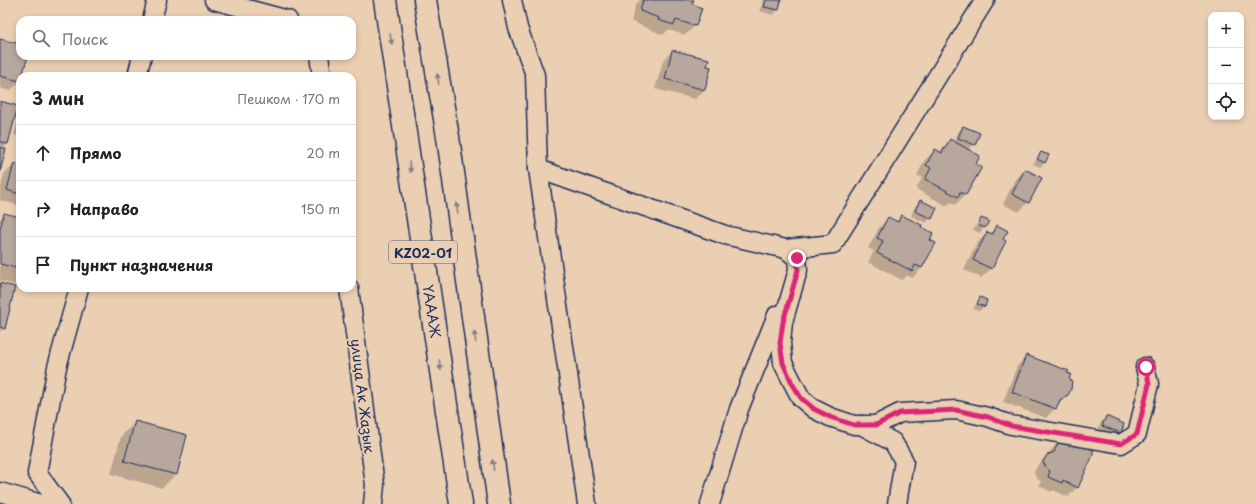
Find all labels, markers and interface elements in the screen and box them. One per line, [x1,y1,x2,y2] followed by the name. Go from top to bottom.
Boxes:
[1208,12,1244,120] map controls
[1208,12,1244,48] button: +
[16,16,356,60] search box
[30,27,52,49] icon: search
[62,27,108,50] text: Поиск
[388,32,394,45] one-way arrow
[1208,48,1244,84] button: −
[435,73,441,86] one-way arrow
[1208,84,1244,120] button: locate
[32,85,84,111] text: 3 мин
[237,89,340,108] text: Пешком · 170 m
[70,141,121,164] text: Прямо
[32,142,54,164] icon: ahead
[306,143,340,162] text: 20 m
[408,161,414,173] one-way arrow
[70,197,139,220] text: Направо
[32,198,54,220] icon: right
[301,199,340,218] text: 150 m
[454,202,460,214] one-way arrow
[389,241,457,263] road number: KZ02-01
[788,249,806,267] route end
[70,253,213,276] text: Пункт назначения
[32,254,54,276] icon: arrive
[417,283,447,339] street label: ҮАААЖ
[472,331,478,343] one-way arrow
[346,338,381,455] street label: улица Ак Жазык
[1137,358,1155,376] route start
[437,359,443,371] one-way arrow
[490,459,496,471] one-way arrow

